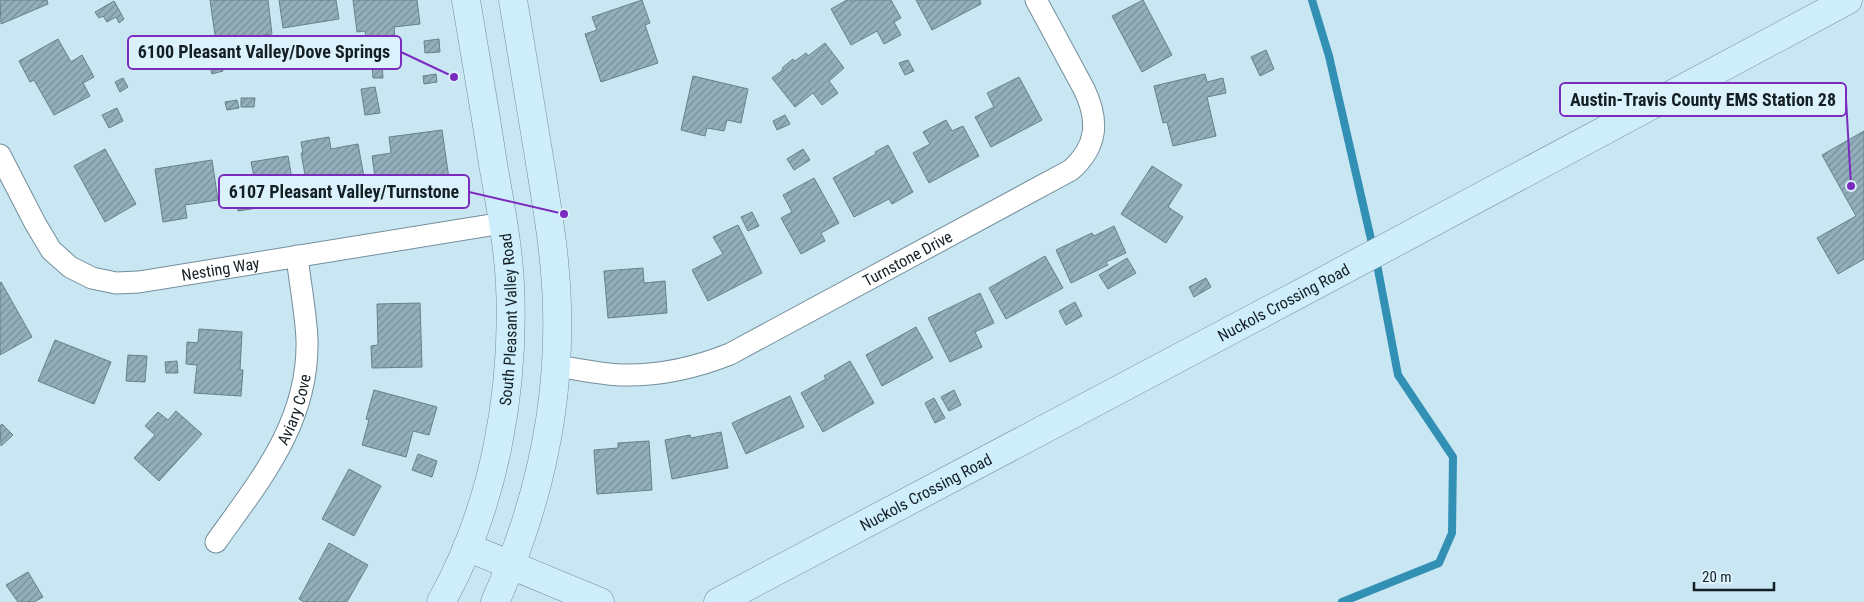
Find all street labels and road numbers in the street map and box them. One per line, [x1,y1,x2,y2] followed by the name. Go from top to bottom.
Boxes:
[860,227,956,291] street label: Turnstone Drive
[496,232,521,407] street label: South Pleasant Valley Road
[180,254,261,285] street label: Nesting Way
[1215,260,1353,345] street label: Nuckols Crossing Road
[273,373,315,448] street label: Aviary Cove
[857,450,995,535] street label: Nuckols Crossing Road

